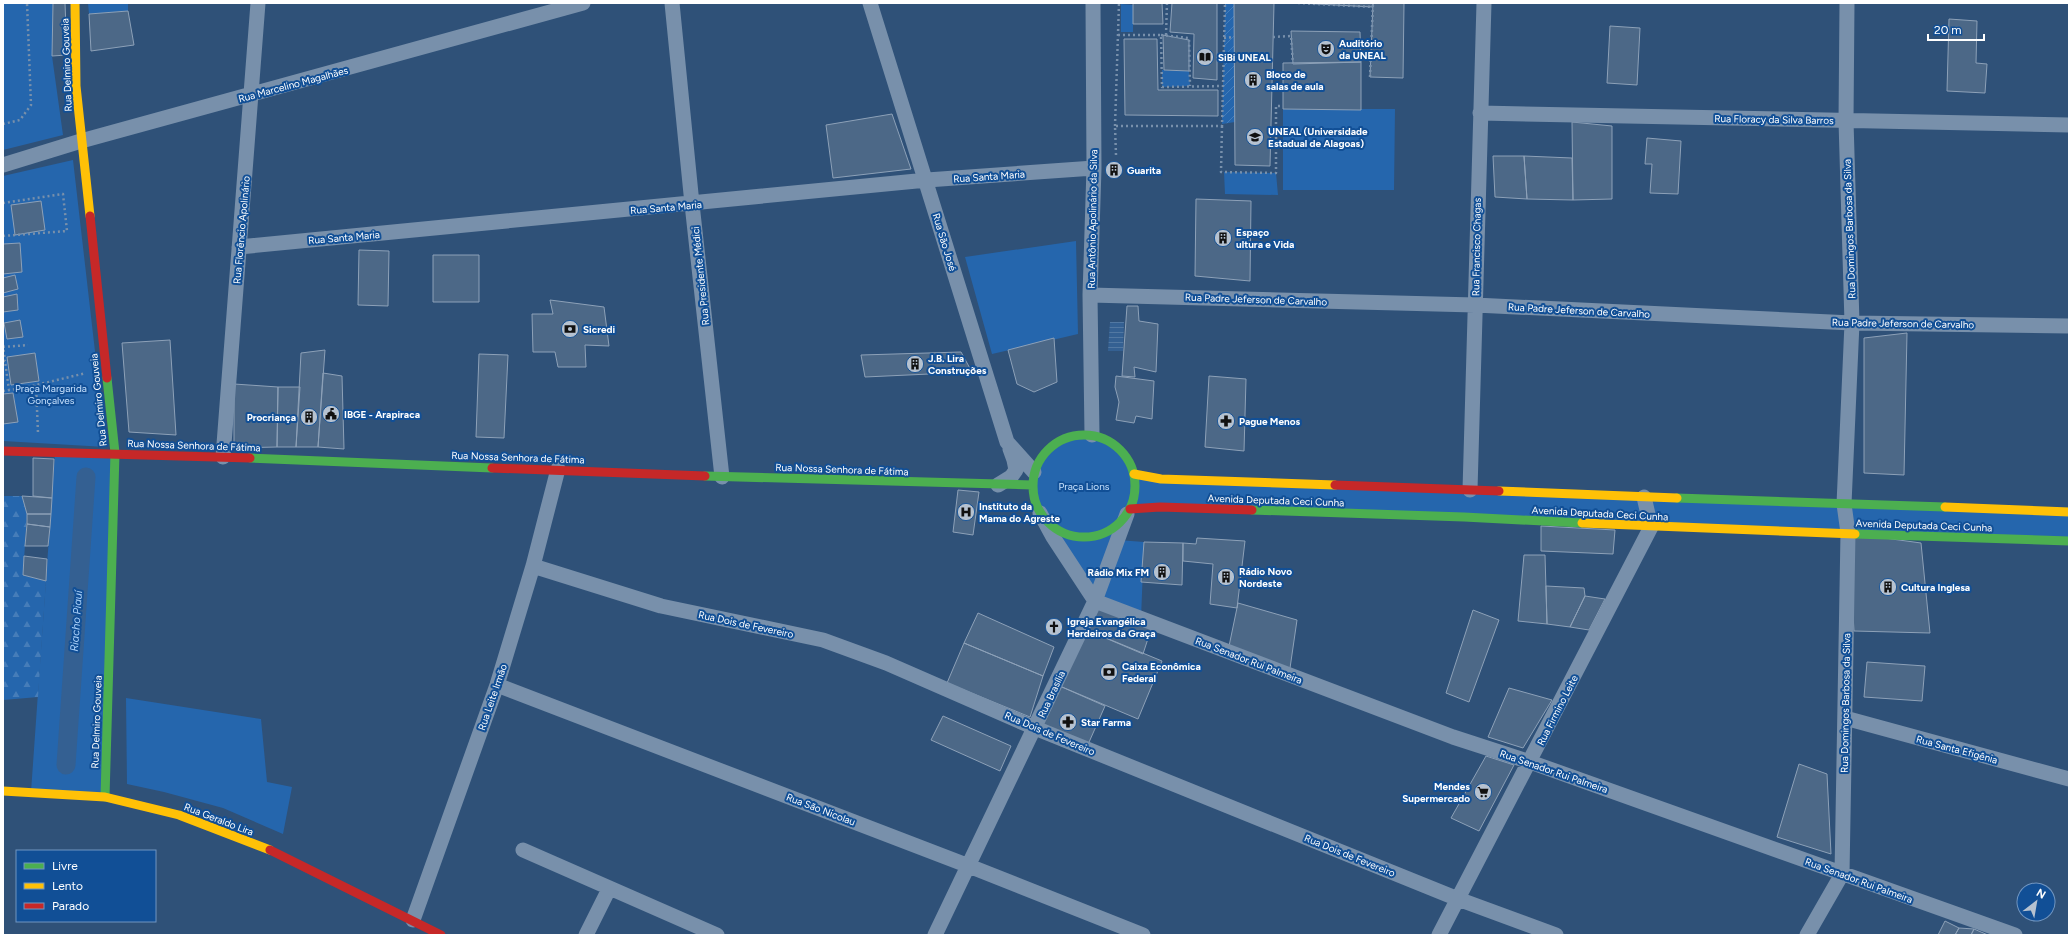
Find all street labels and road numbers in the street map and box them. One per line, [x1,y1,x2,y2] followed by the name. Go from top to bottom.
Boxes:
[58,18,75,112] street label: Rua Delmiro Gouveia
[237,63,350,105] street label: Rua Marcelino Magalhães
[1714,112,1834,127] street label: Rua Floracy da Silva Barros
[1085,149,1100,289] street label: Rua Antônio Apolinário da Silva
[1841,159,1858,299] street label: Rua Domingos Barbosa da Silva
[953,168,1025,185] street label: Rua Santa Maria
[230,175,253,285] street label: Rua Florêncio Apolinário
[1469,197,1484,296] street label: Rua Francisco Chagas
[630,198,702,217] street label: Rua Santa Maria
[930,212,960,273] street label: Rua São José
[689,226,712,326] street label: Rua Presidente Médici
[308,228,380,247] street label: Rua Santa Maria
[1185,291,1327,308] street label: Rua Padre Jeferson de Carvalho
[1508,300,1651,321] street label: Rua Padre Jeferson de Carvalho
[1832,316,1974,331] street label: Rua Padre Jeferson de Carvalho
[87,353,110,447] street label: Rua Delmiro Gouveia
[127,437,261,454] street label: Rua Nossa Senhora de Fátima
[451,449,585,466] street label: Rua Nossa Senhora de Fátima
[775,461,909,478] street label: Rua Nossa Senhora de Fátima
[1208,492,1344,509] street label: Avenida Deputada Ceci Cunha
[1531,503,1669,524] street label: Avenida Deputada Ceci Cunha
[1856,517,1992,534] street label: Avenida Deputada Ceci Cunha
[697,608,795,641] street label: Rua Dois de Fevereiro
[1838,633,1853,773] street label: Rua Domingos Barbosa da Silva
[1193,634,1304,687] street label: Rua Senador Rui Palmeira
[475,662,510,732] street label: Rua Leite Irmão
[1035,669,1068,720] street label: Rua Brasília
[1534,672,1581,748] street label: Rua Firmino Leite
[88,675,105,769] street label: Rua Delmiro Gouveia
[1003,709,1097,758] street label: Rua Dois de Fevereiro
[1915,732,1999,767] street label: Rua Santa Efigênia
[1498,747,1610,796] street label: Rua Senador Rui Palmeira
[784,790,857,829] street label: Rua São Nicolau
[182,800,255,839] street label: Rua Geraldo Lira
[1302,831,1397,880] street label: Rua Dois de Fevereiro
[1803,855,1914,906] street label: Rua Senador Rui Palmeira

